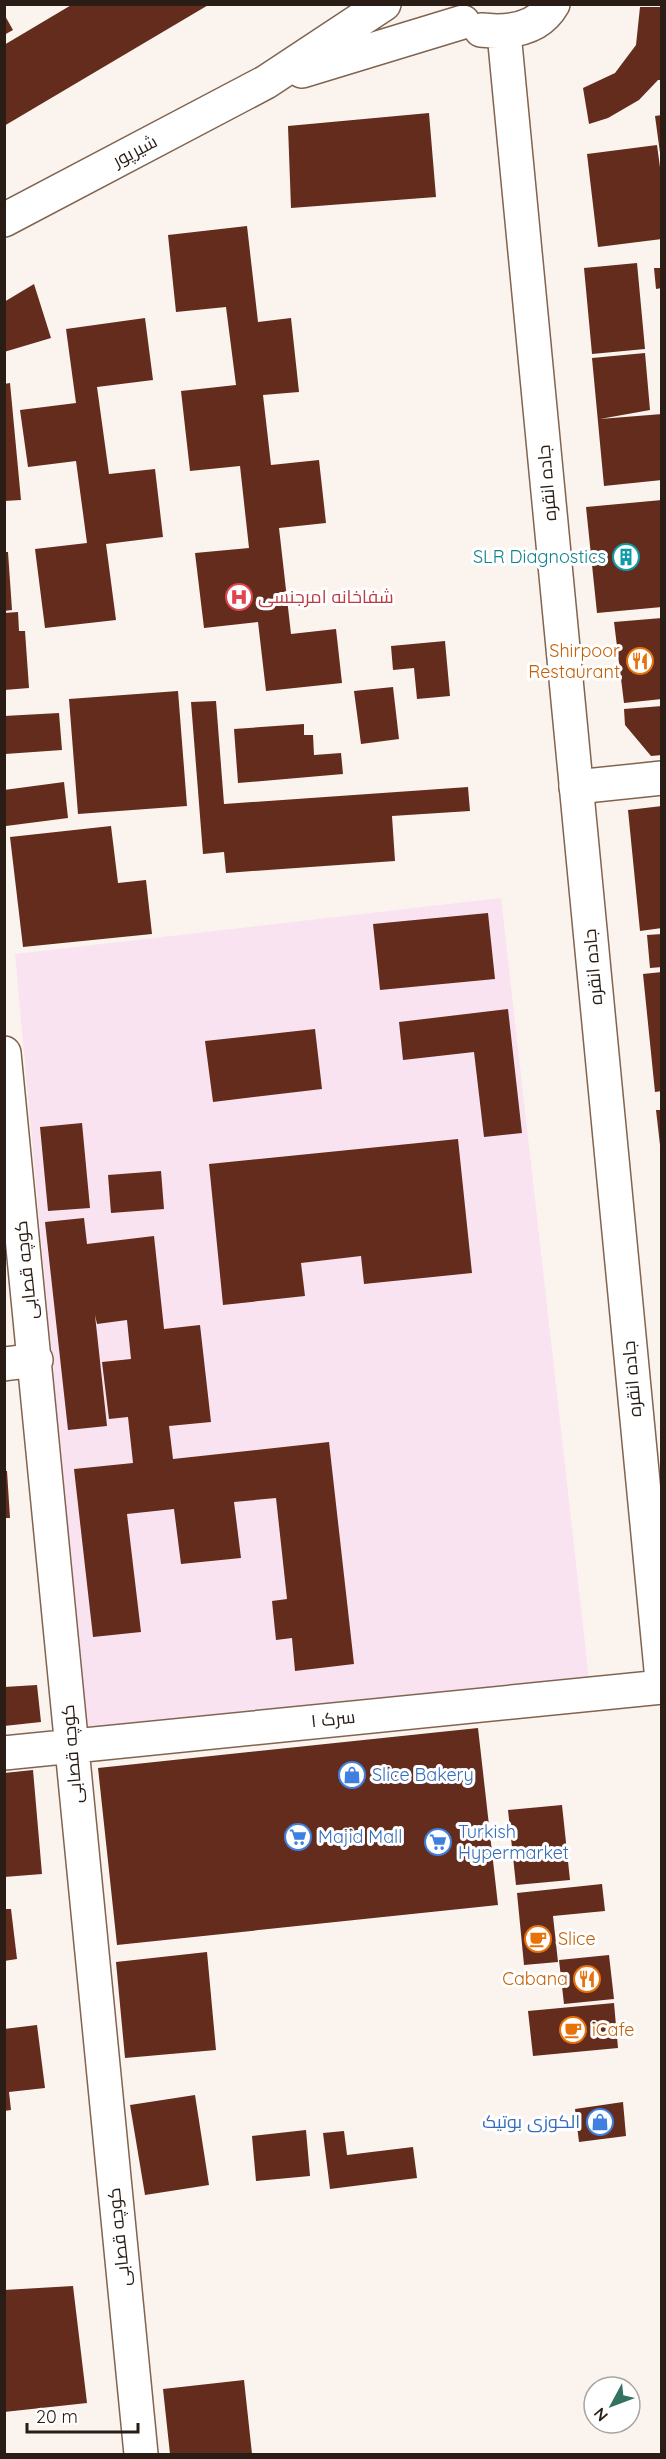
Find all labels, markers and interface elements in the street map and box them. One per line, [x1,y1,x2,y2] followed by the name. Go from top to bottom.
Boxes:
[108,129,161,173] street label: شیرپور
[532,444,561,522] street label: جادہ انقرہ
[611,542,641,572] building icon: SLR Diagnostics
[473,545,606,568] place label: SLR Diagnostics
[224,582,254,612] hospital icon: شفاخانه امرجنسی
[258,585,394,608] place label: شفاخانه امرجنسی
[528,639,620,683] place label: Shirpoor Restaurant
[625,646,655,676] restaurant icon: Shirpoor Restaurant
[578,928,607,1006] street label: جادہ انقرہ
[9,1219,43,1321] street label: کوچه قصابی
[617,1340,646,1418] street label: جاده انقره
[56,1704,88,1804] street label: کوچه قصابی
[310,1705,356,1732] street label: سرک ۱
[337,1760,367,1790] shop icon: Slice Bakery
[372,1763,474,1786] place label: Slice Bakery
[458,1820,569,1864] place label: Turkish Hypermarket
[283,1822,313,1852] supermarket icon: Majid Mall
[318,1825,402,1848] place label: Majid Mall
[423,1827,453,1857] supermarket icon: Turkish Hypermarket
[523,1924,553,1954] cafe icon: Slice
[558,1927,596,1950] place label: Slice
[572,1964,602,1994] restaurant icon: Cabana
[502,1967,568,1990] place label: Cabana
[558,2015,588,2045] cafe icon: iCafe
[592,2018,635,2041] place label: iCafe
[585,2107,615,2137] shop icon: الکوزی بوتیک
[482,2110,580,2133] place label: الکوزی بوتیک
[102,2186,136,2288] street label: کوچه قصابی
[582,2375,642,2435] north arrow
[27,2396,138,2434] scale bar
[589,2404,612,2426] text: N
[36,2405,78,2428] text: 20 m

